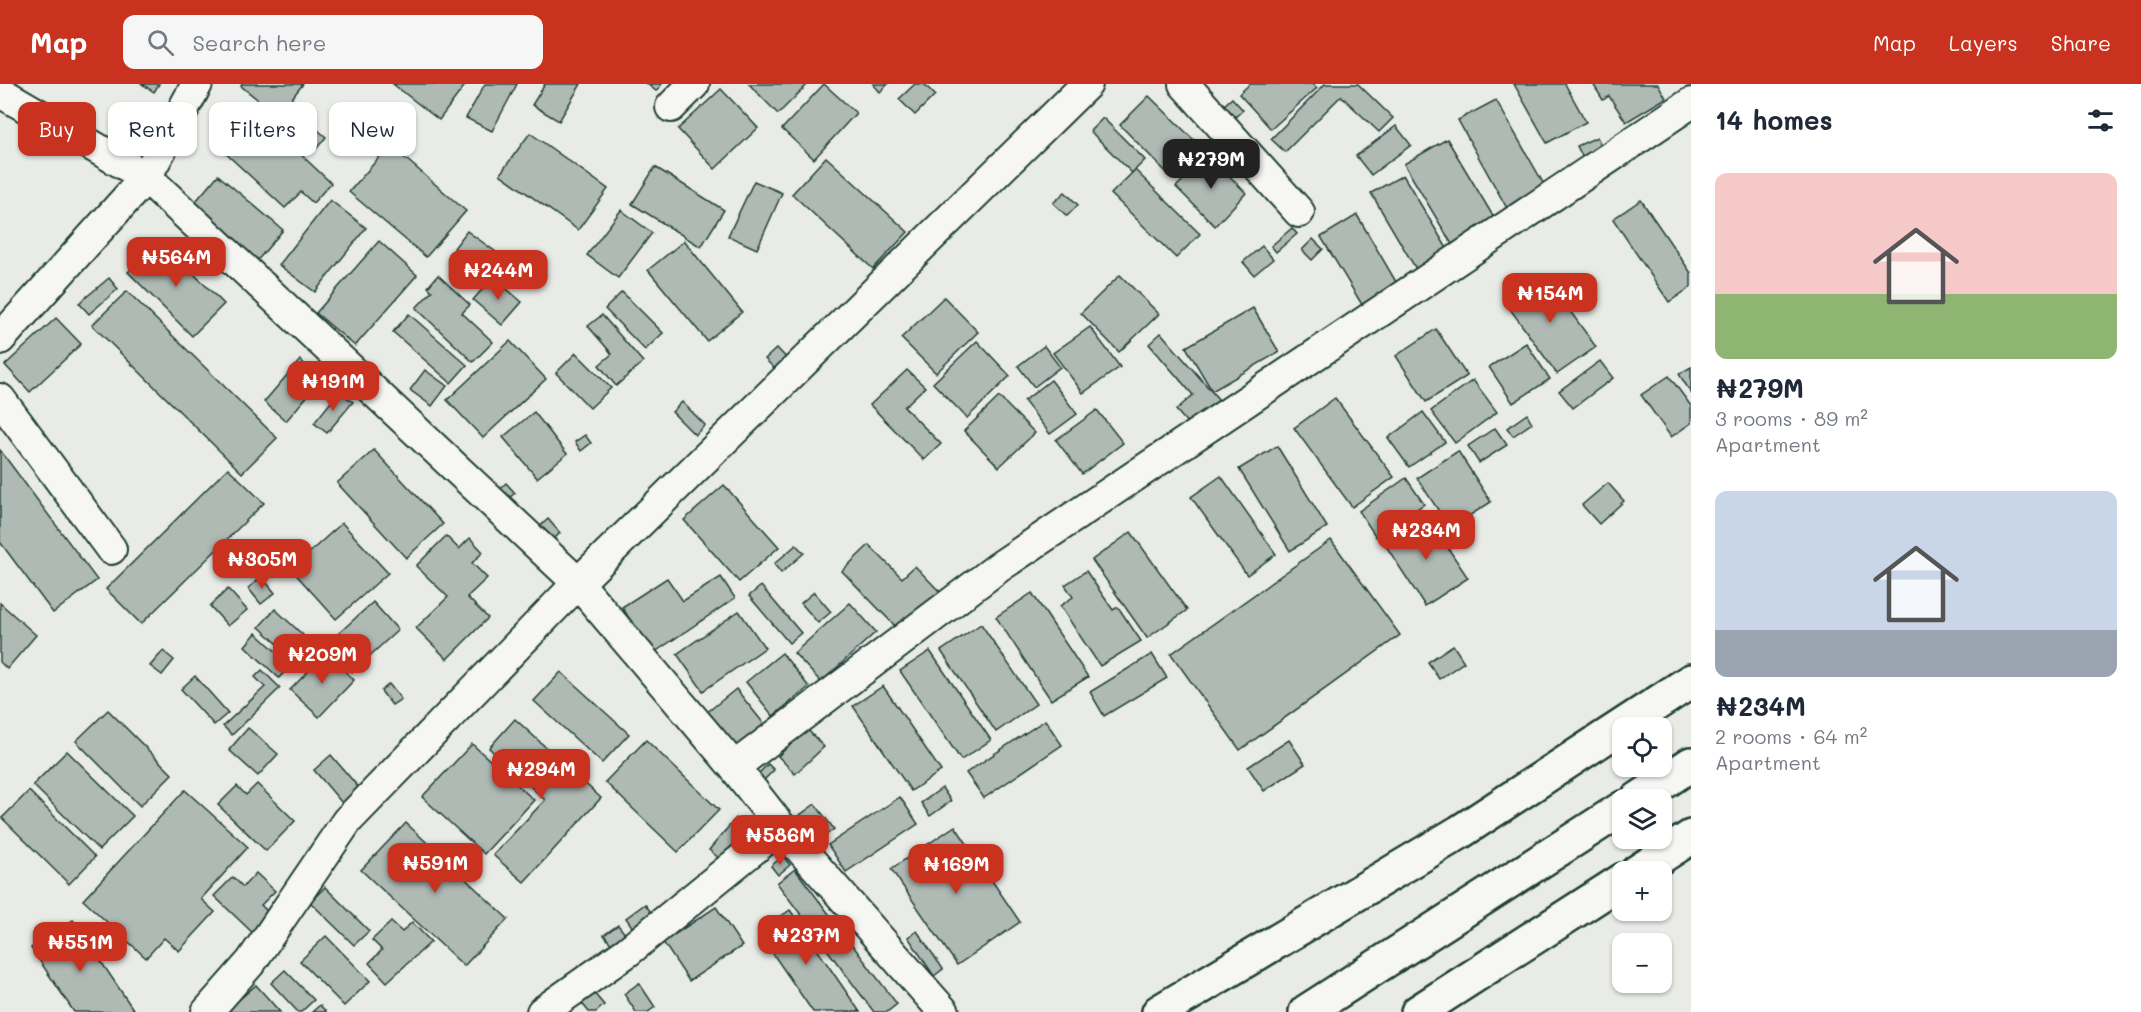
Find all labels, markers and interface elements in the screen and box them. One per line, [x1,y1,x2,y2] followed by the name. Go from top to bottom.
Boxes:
[123,15,543,69] search box
[30,24,87,60] text: Map
[144,26,177,59] icon: search
[192,28,326,57] text: Search here
[1873,29,1916,56] text: Map
[1949,29,2018,56] text: Layers
[2051,29,2111,56] text: Share
[18,102,96,156] chip: Buy
[108,102,197,156] chip: Rent
[209,102,317,156] chip: Filters
[329,102,416,156] chip: New
[1715,103,1833,137] text: 14 homes
[2084,104,2117,137] icon: filters
[1169,139,1253,190] pin: ₦279M
[1177,145,1245,171] text: ₦279M
[1862,212,1970,320] icon: home
[134,237,218,288] pin: ₦564M
[141,243,211,269] text: ₦564M
[456,250,540,301] pin: ₦244M
[463,256,533,282] text: ₦244M
[1508,273,1592,324] pin: ₦154M
[1516,279,1584,305] text: ₦154M
[291,361,375,412] pin: ₦191M
[301,367,365,393] text: ₦191M
[1715,371,1804,405] text: ₦279M
[1715,405,1868,431] text: 3 rooms · 89 m²
[1715,431,1821,457] text: Apartment
[1384,510,1468,561] pin: ₦234M
[1391,516,1461,542] text: ₦234M
[1862,530,1970,638] icon: home
[220,539,304,590] pin: ₦305M
[227,545,297,571] text: ₦305M
[280,634,364,685] pin: ₦209M
[287,640,357,666] text: ₦209M
[1715,689,1806,723] text: ₦234M
[1612,717,1672,993] map controls
[1612,717,1672,777] button: locate
[1715,723,1867,749] text: 2 rooms · 64 m²
[499,749,583,800] pin: ₦294M
[1715,749,1821,775] text: Apartment
[506,755,576,781] text: ₦294M
[1612,789,1672,849] button: layers
[738,815,822,866] pin: ₦586M
[745,821,815,847] text: ₦586M
[393,843,477,894] pin: ₦591M
[914,844,998,895] pin: ₦169M
[402,849,468,875] text: ₦591M
[922,850,990,876] text: ₦169M
[1612,861,1672,921] button: +
[764,915,848,966] pin: ₦237M
[772,921,840,947] text: ₦237M
[38,922,122,973] pin: ₦551M
[47,928,113,954] text: ₦551M
[1612,933,1672,993] button: −

